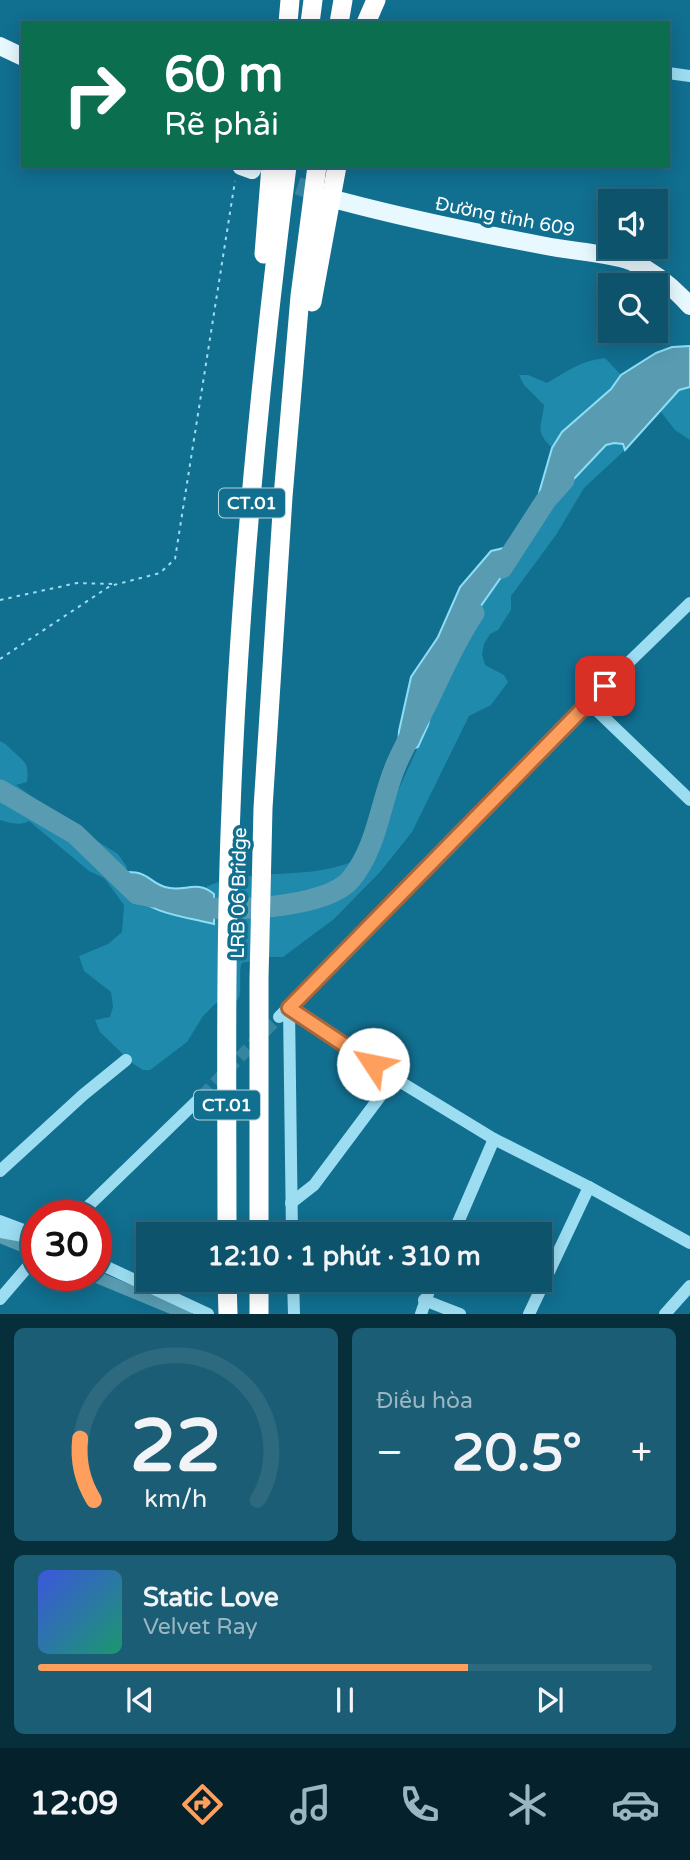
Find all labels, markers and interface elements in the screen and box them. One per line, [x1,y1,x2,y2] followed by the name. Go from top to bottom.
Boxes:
[164,46,283,105] text: 60 m
[49,49,140,140] icon: right
[164,106,279,144] text: Rẽ phải
[598,189,668,343] map controls
[598,189,668,259] button: sound
[433,193,577,241] street label: Đường tỉnh 609
[598,273,668,343] button: search
[219,489,285,518] road number: CT.01
[575,656,635,716] pin
[586,667,624,705] icon: arrive
[227,827,251,959] street label: LRB 06 Bridge
[336,1027,410,1101] position arrow
[194,1090,260,1120] road number: CT.01
[21,1200,112,1291] speed limit sign: 30
[207,1241,481,1272] text: 12:10 · 1 phút · 310 m
[376,1387,473,1415] text: Điều hòa
[130,1404,222,1492] text: 22
[452,1422,582,1485] text: 20.5°
[376,1430,403,1476] text: −
[631,1430,652,1476] text: +
[145,1484,207,1514] text: km/h
[143,1582,279,1613] text: Static Love
[143,1613,258,1641] text: Velvet Ray
[121,1681,159,1719] icon: previous
[326,1681,364,1719] icon: pause
[531,1681,569,1719] icon: next
[178,1780,227,1829] icon: directions
[286,1780,335,1829] icon: music
[395,1780,444,1829] icon: phone
[503,1780,552,1829] icon: climate
[611,1780,660,1829] icon: car
[30,1785,118,1823] text: 12:09

